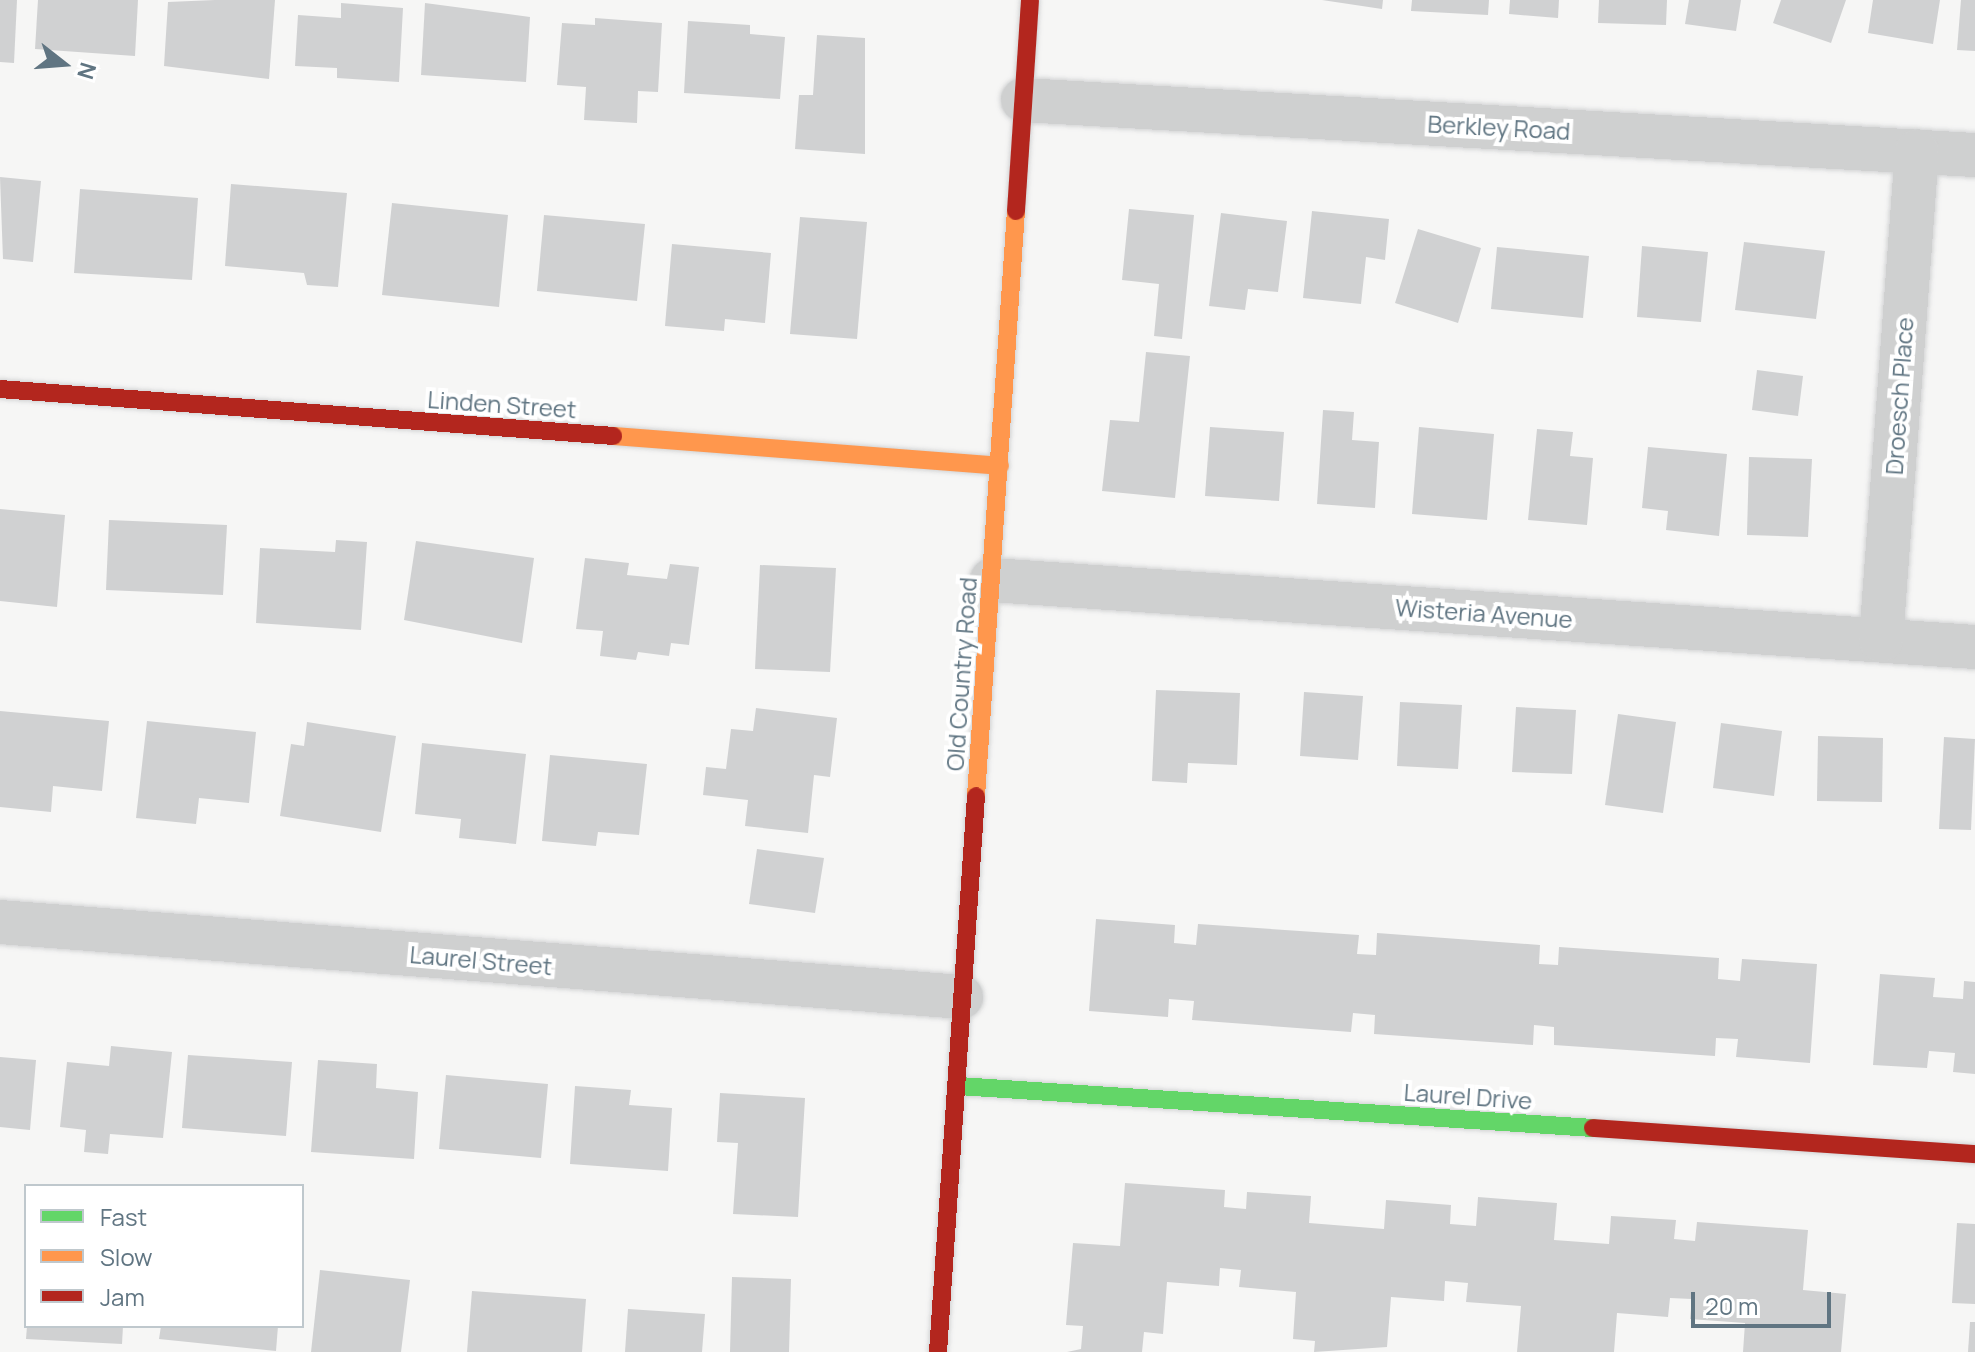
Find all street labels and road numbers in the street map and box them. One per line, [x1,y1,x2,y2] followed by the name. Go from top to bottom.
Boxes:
[1427,109,1571,145] street label: Berkley Road
[1879,316,1919,476] street label: Droesch Place
[426,384,578,424] street label: Linden Street
[940,576,982,772] street label: Old Country Road
[1394,592,1574,634] street label: Wisteria Avenue
[408,939,554,981] street label: Laurel Street
[1403,1077,1533,1115] street label: Laurel Drive

